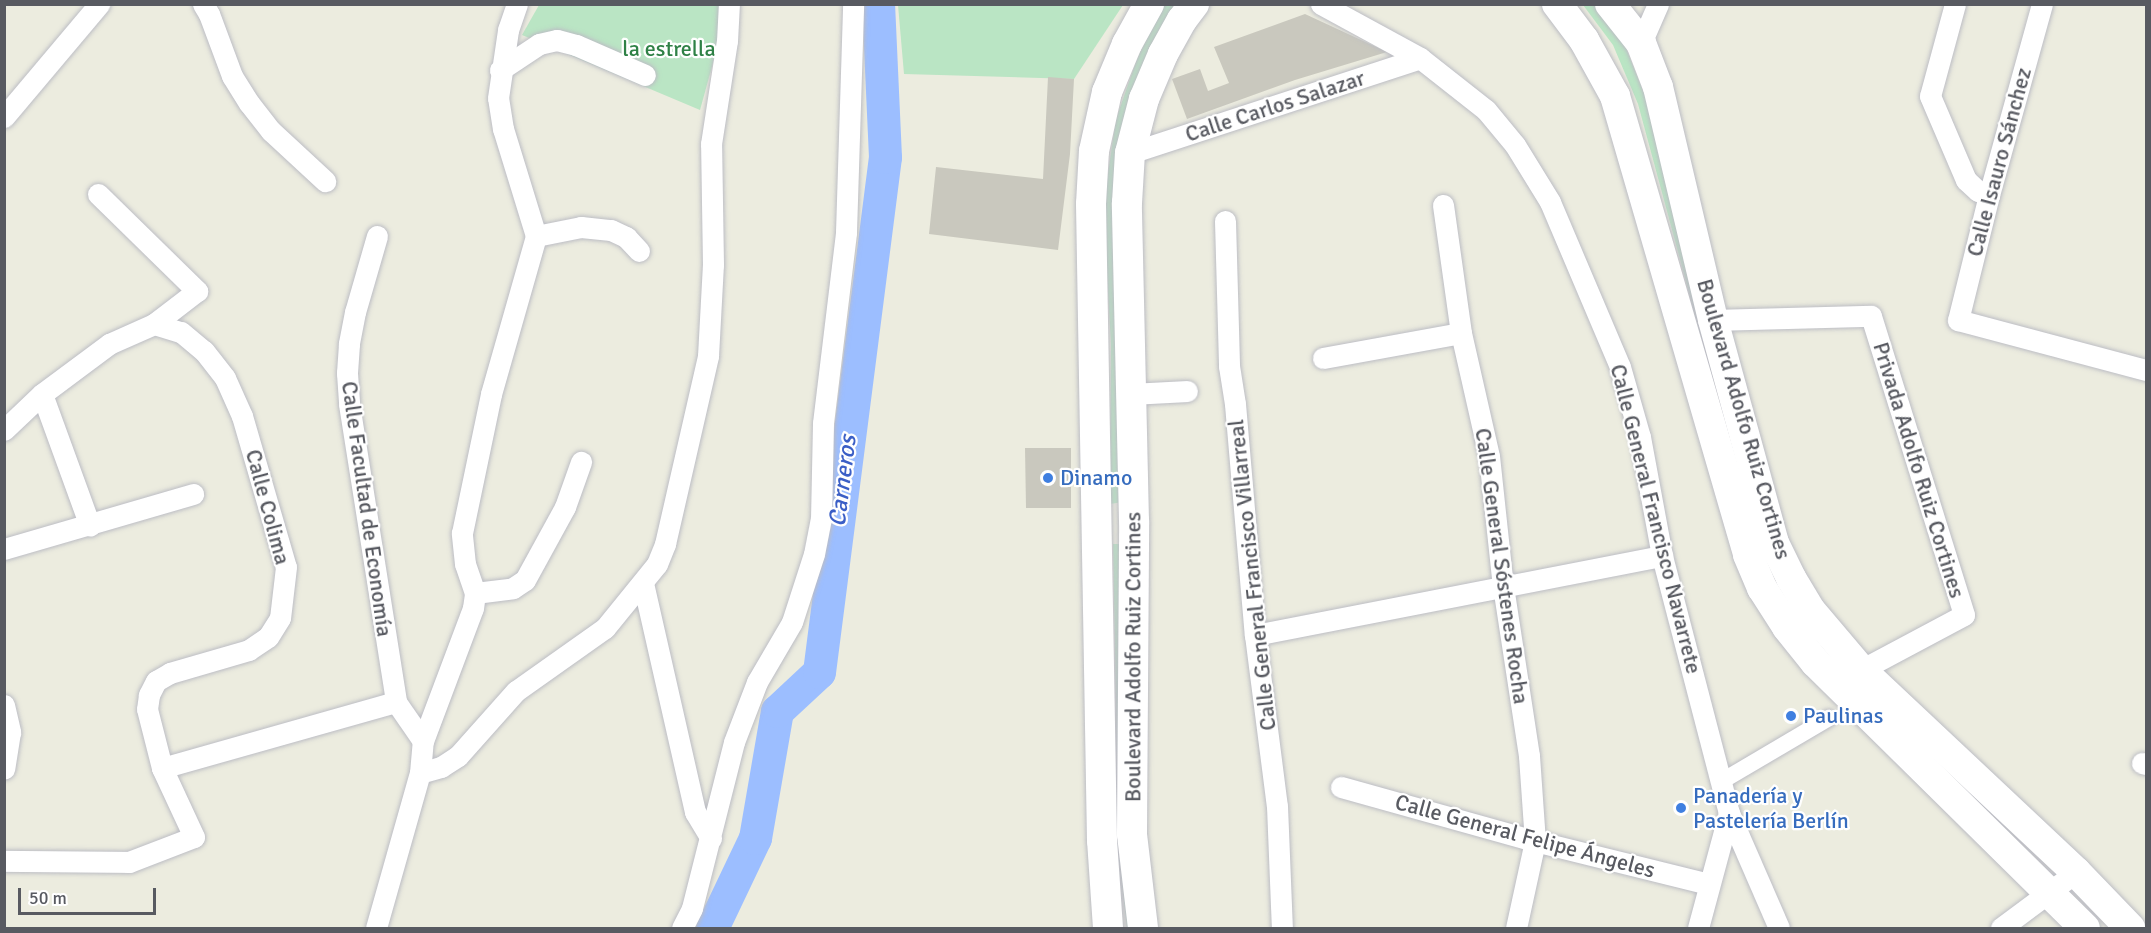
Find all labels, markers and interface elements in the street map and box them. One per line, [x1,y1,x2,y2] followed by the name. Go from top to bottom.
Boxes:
[622,36,716,62] park label: la estrella
[1182,65,1368,147] street label: Calle Carlos Salazar
[1961,65,2037,259] street label: Calle Isauro Sánchez
[1691,276,1797,562] street label: Boulevard Adolfo Ruiz Cortines
[1867,339,1971,601] street label: Privada Adolfo Ruiz Cortines
[1605,361,1707,677] street label: Calle General Francisco Navarrete
[336,380,398,638] street label: Calle Facultad de Economía
[1223,418,1281,732] street label: Calle General Francisco Villarreal
[1470,426,1534,706] street label: Calle General Sóstenes Rocha
[823,434,863,528] water label: Carneros
[240,447,296,567] street label: Calle Colima
[1060,465,1132,491] place label: Dinamo
[1041,471,1055,485] marker: Dinamo
[1120,512,1146,802] street label: Boulevard Adolfo Ruiz Cortines
[1803,703,1883,729] place label: Paulinas
[1784,709,1798,723] marker: Paulinas
[1693,782,1849,834] place label: Panadería y Pastelería Berlín
[1392,789,1658,883] street label: Calle General Felipe Ángeles
[1674,801,1688,815] marker: Panadería y Pastelería Berlín
[21,876,159,914] scale bar
[29,887,67,909] text: 50 m

